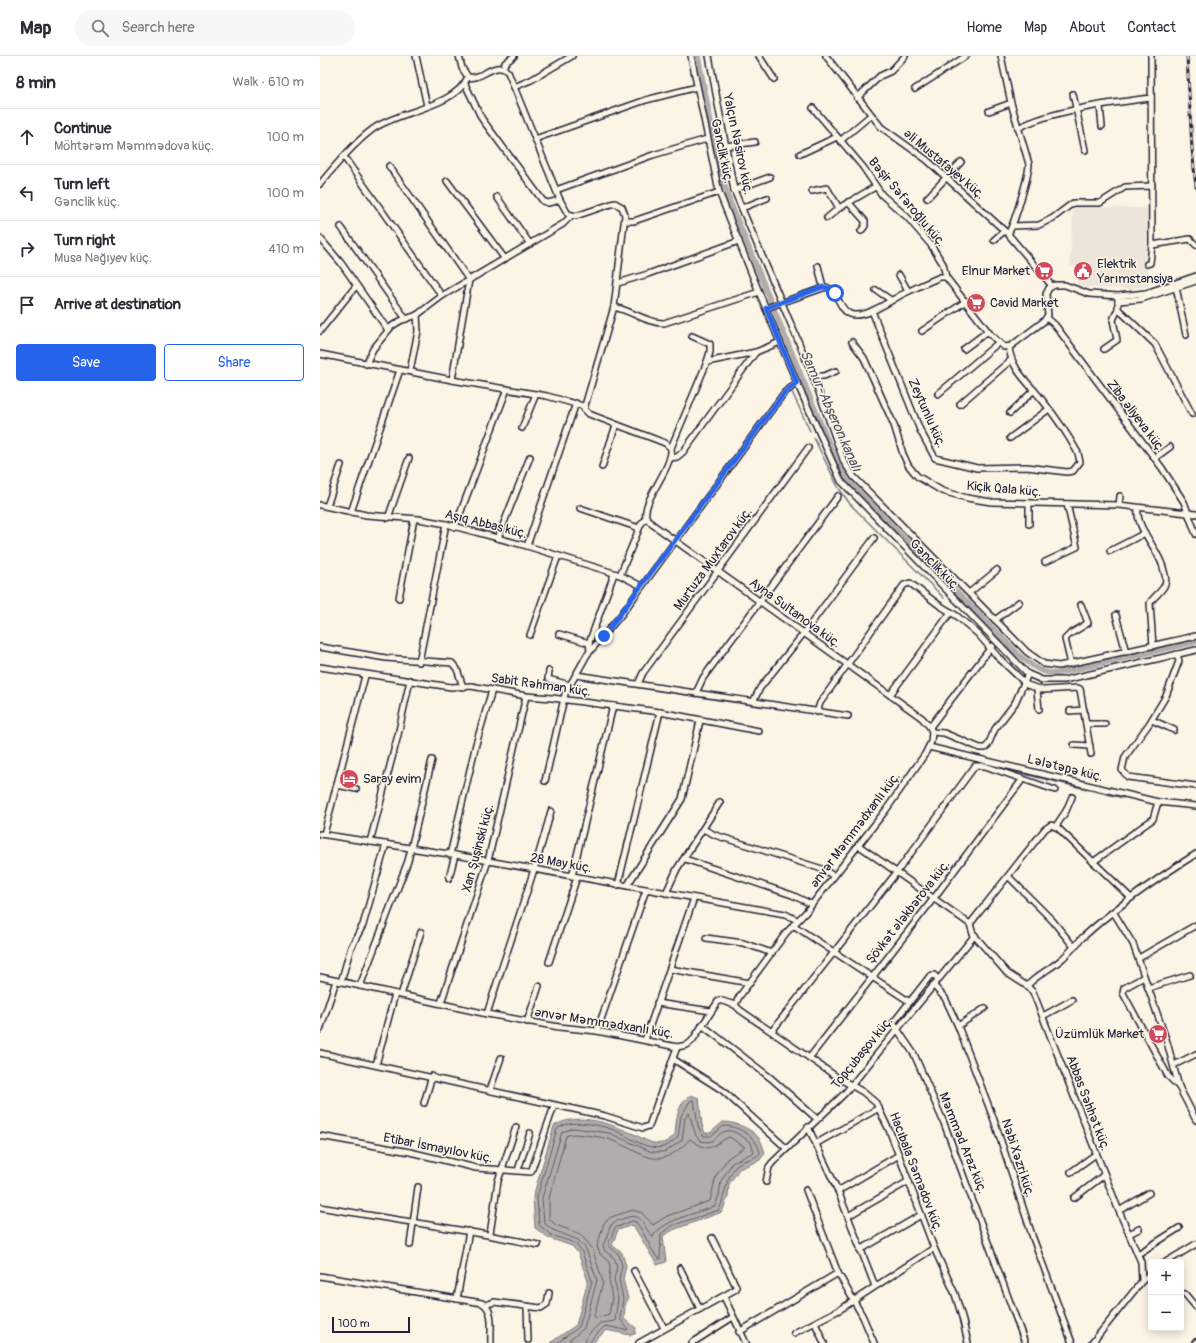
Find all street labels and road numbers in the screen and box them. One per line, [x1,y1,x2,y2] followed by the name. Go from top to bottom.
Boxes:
[719,91,757,196] street label: Yalçın Nəsirov küç.
[707,117,737,185] street label: Gənclik küç.
[900,125,988,203] street label: Əli Mustafayev küç.
[865,154,949,250] street label: Bəşir Səfəroğlu küç.
[905,376,949,450] street label: Zeytunlu küç.
[1103,376,1169,456] street label: Ziba Əliyeva küç.
[966,478,1042,500] street label: Kiçik Qala küç.
[670,504,756,614] street label: Murtuza Muxtarov küç.
[443,506,529,542] street label: Aşıq Abbas küç.
[906,536,964,594] street label: Gənclik küç.
[746,575,844,651] street label: Ayna Sultanova küç.
[490,670,592,700] street label: Sabit Rəhman küç.
[1025,751,1105,785] street label: Lələtəpə küç.
[806,769,904,891] street label: Ənvər Məmmədxanlı küç.
[459,802,497,894] street label: Xan Şuşinski küç.
[529,850,593,876] street label: 28 May küç.
[863,857,953,967] street label: Şövkət Ələkbərova küç.
[533,1004,675,1042] street label: Ənvər Məmmədxanlı küç.
[828,1013,896,1093] street label: Topçubaşov küç.
[1062,1053,1114,1153] street label: Abbas Səhhət küç.
[935,1090,991,1196] street label: Məmməd Araz küç.
[886,1110,946,1234] street label: Hacıbala Səmədov küç.
[998,1117,1038,1199] street label: Nəbi Xəzri küç.
[382,1130,494,1166] street label: Etibar İsmayılov küç.

